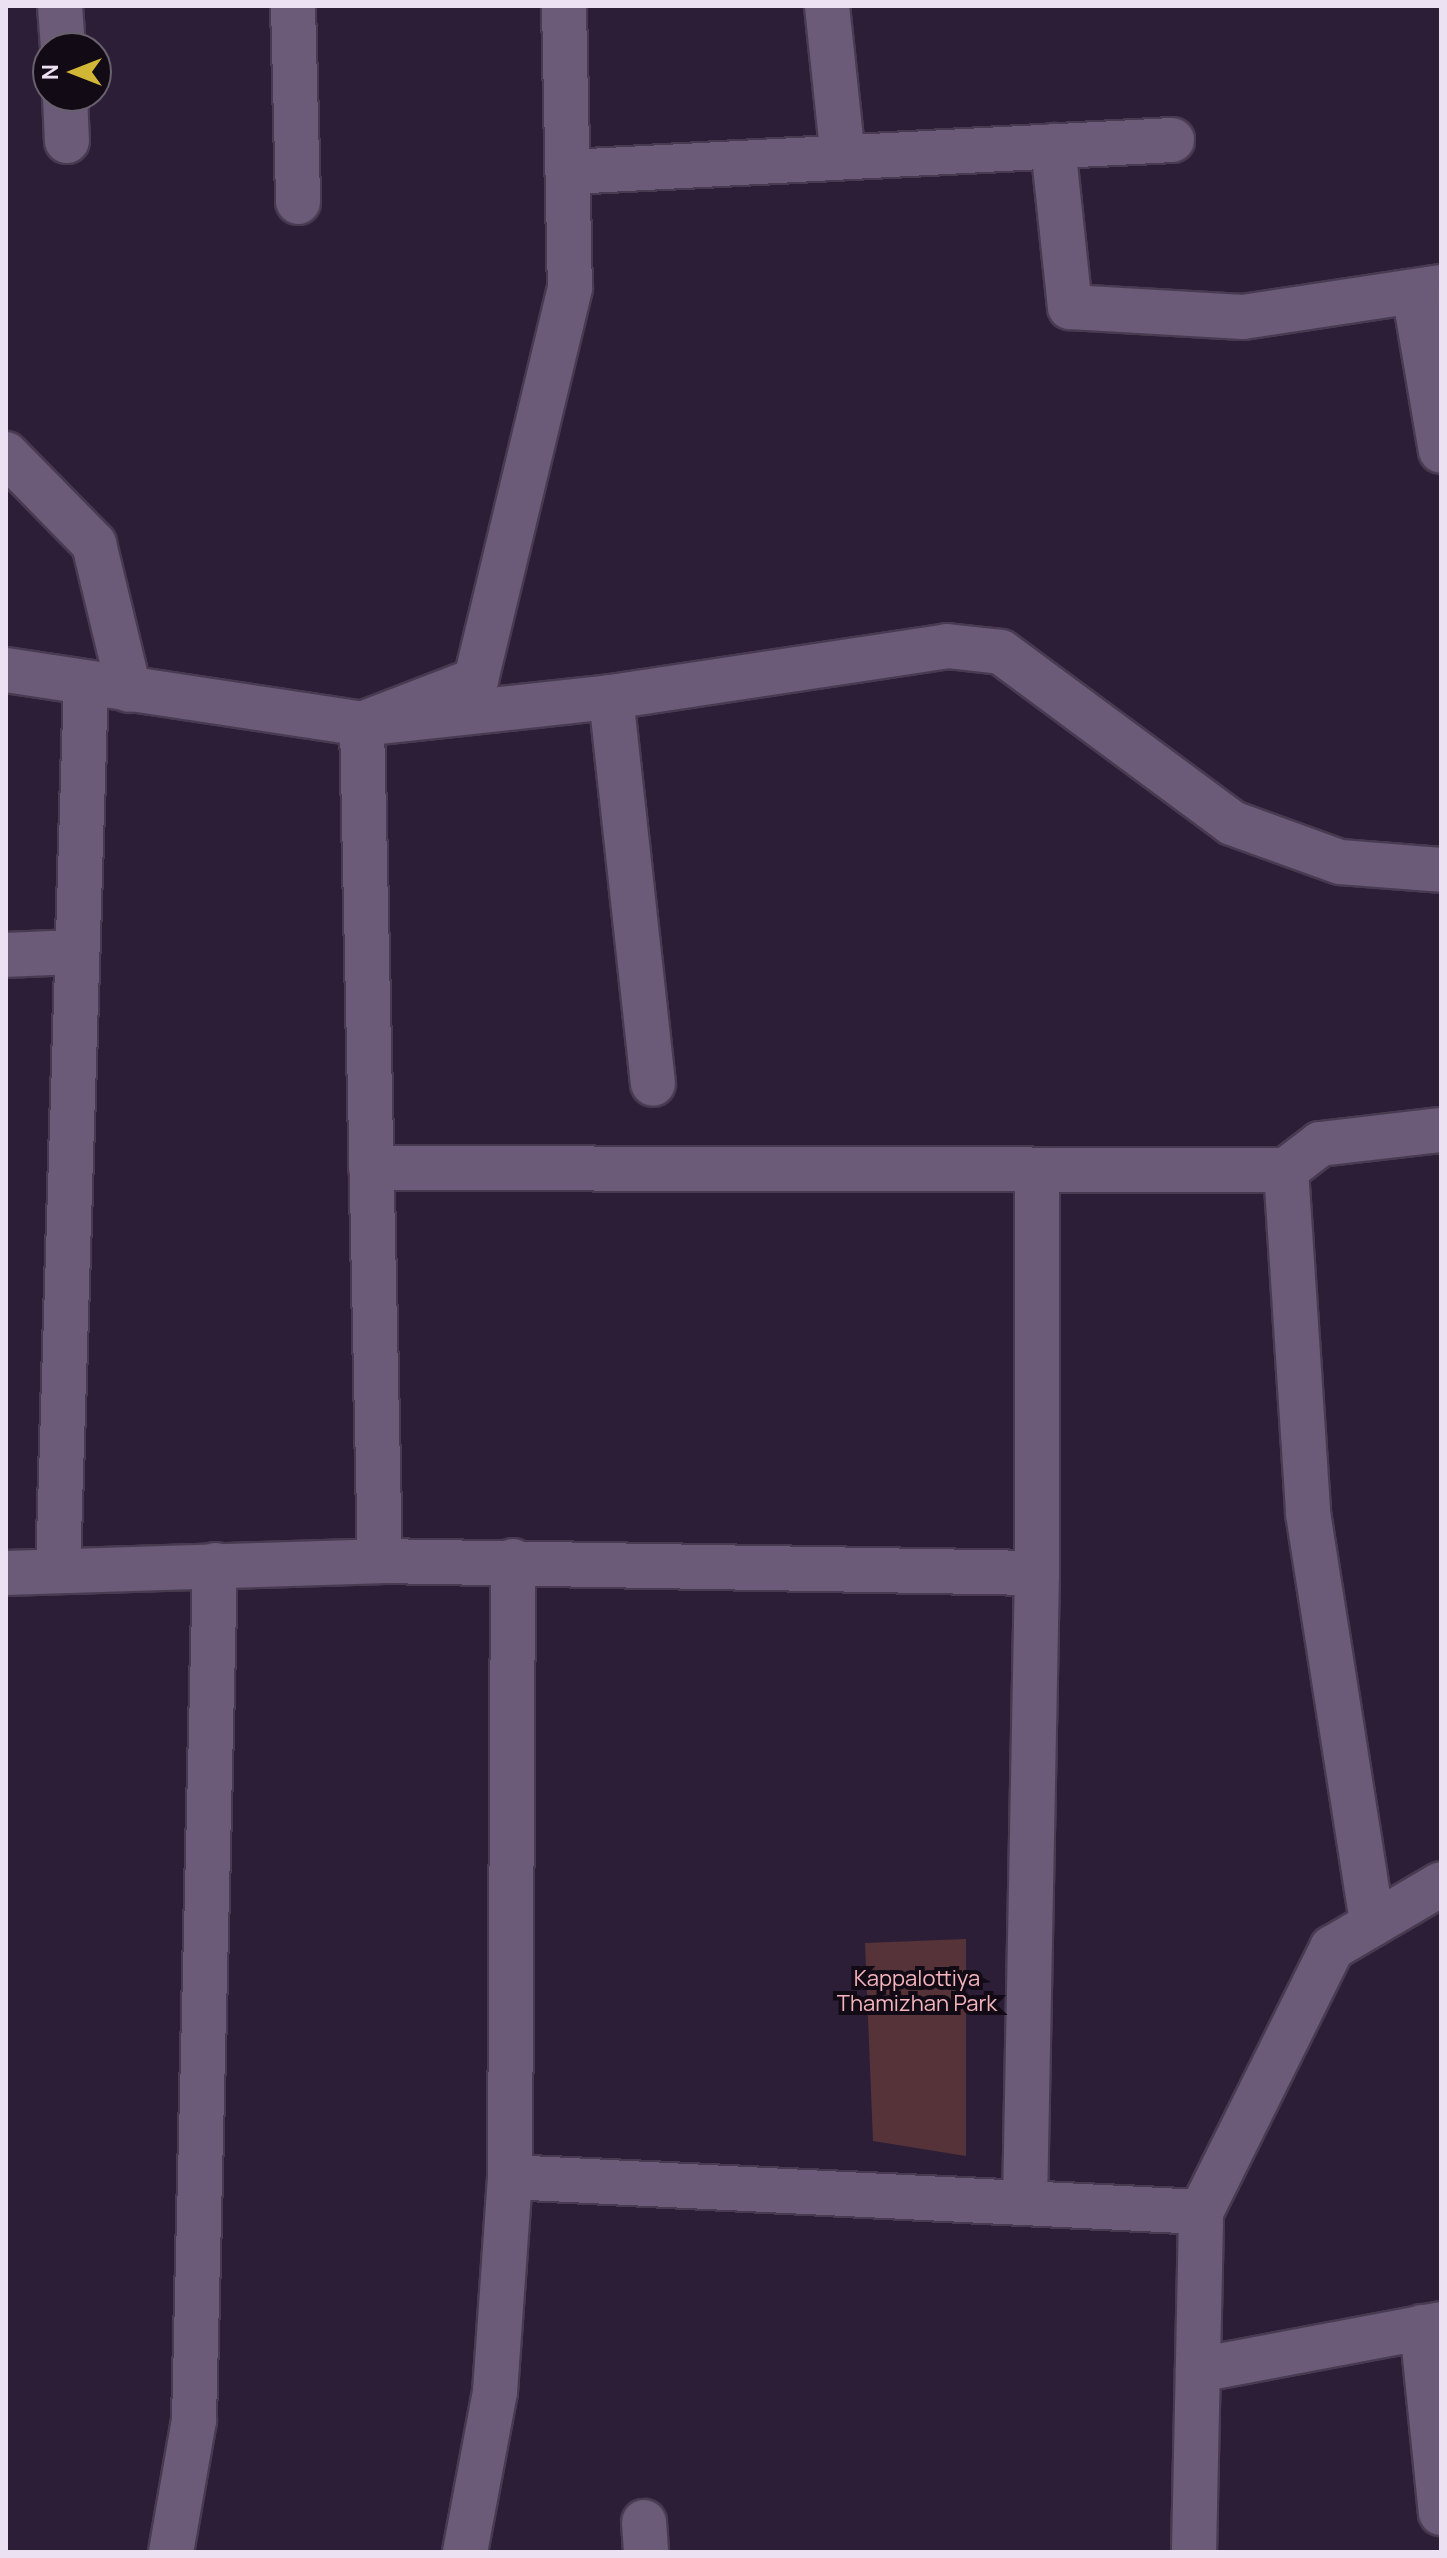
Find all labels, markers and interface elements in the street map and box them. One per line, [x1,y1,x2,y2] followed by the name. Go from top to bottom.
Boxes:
[32,32,112,112] north arrow
[35,64,65,80] text: N
[837,1965,997,2016] park label: Kappalottiya Thamizhan Park

